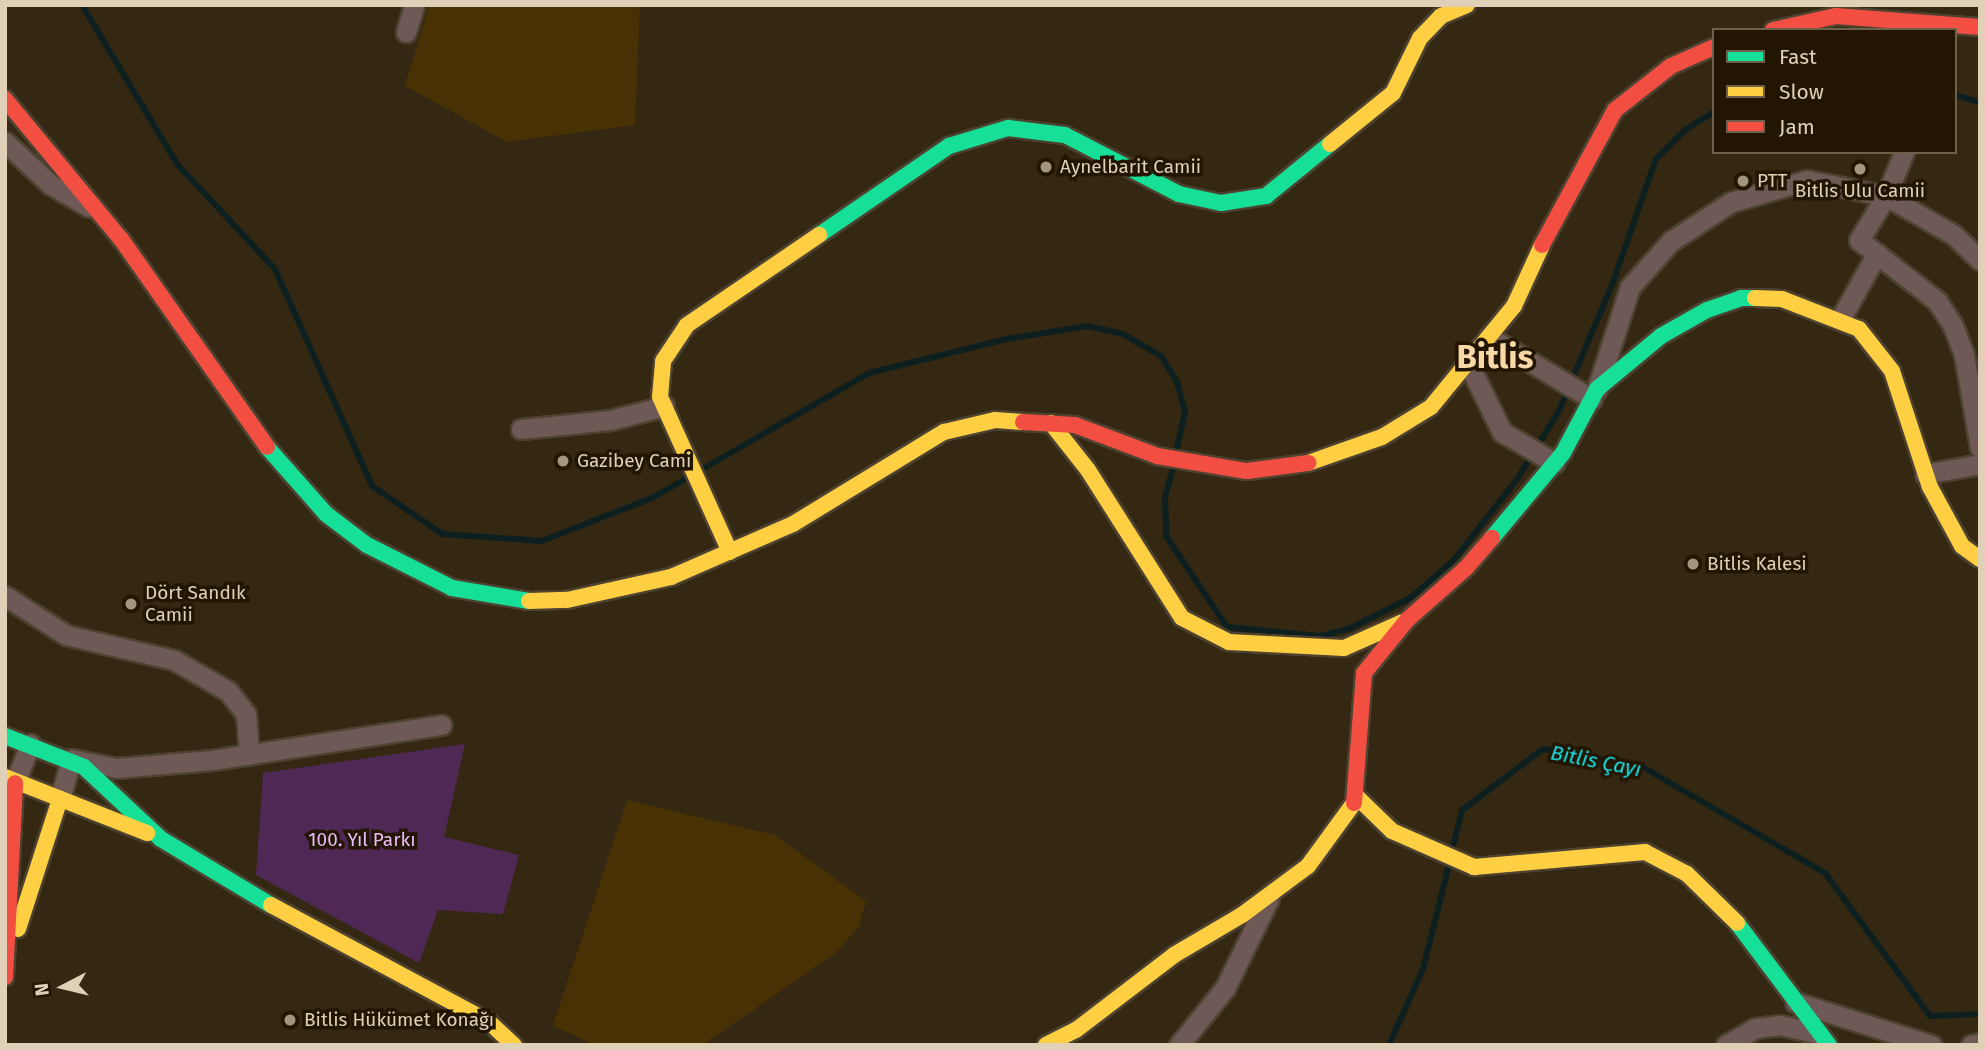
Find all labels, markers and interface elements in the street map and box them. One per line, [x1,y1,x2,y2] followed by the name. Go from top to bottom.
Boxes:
[1712,28,1957,154] legend
[1779,44,1817,70] text: Fast
[1779,79,1824,105] text: Slow
[1779,114,1815,140] text: Jam
[1060,156,1201,178] place label: Aynelbarit Camii
[1038,159,1054,175] marker: Aynelbarit Camii
[1852,161,1868,177] marker: Bitlis Ulu Camii
[1757,170,1787,192] place label: PTT
[1735,173,1751,189] marker: PTT
[1795,180,1925,202] place label: Bitlis Ulu Camii
[1456,338,1534,378] district label: Bitlis
[577,450,691,472] place label: Gazibey Cami
[555,453,571,469] marker: Gazibey Cami
[1707,553,1807,575] place label: Bitlis Kalesi
[1685,556,1701,572] marker: Bitlis Kalesi
[145,582,246,626] place label: Dört Sandık Camii
[123,596,139,612] marker: Dört Sandık Camii
[1548,740,1644,782] water label: Bitlis Çayı
[308,829,416,851] park label: 100. Yıl Parkı
[28,952,98,1022] north arrow
[29,982,54,997] text: N
[304,1009,494,1031] place label: Bitlis Hükümet Konağı
[282,1012,298,1028] marker: Bitlis Hükümet Konağı

